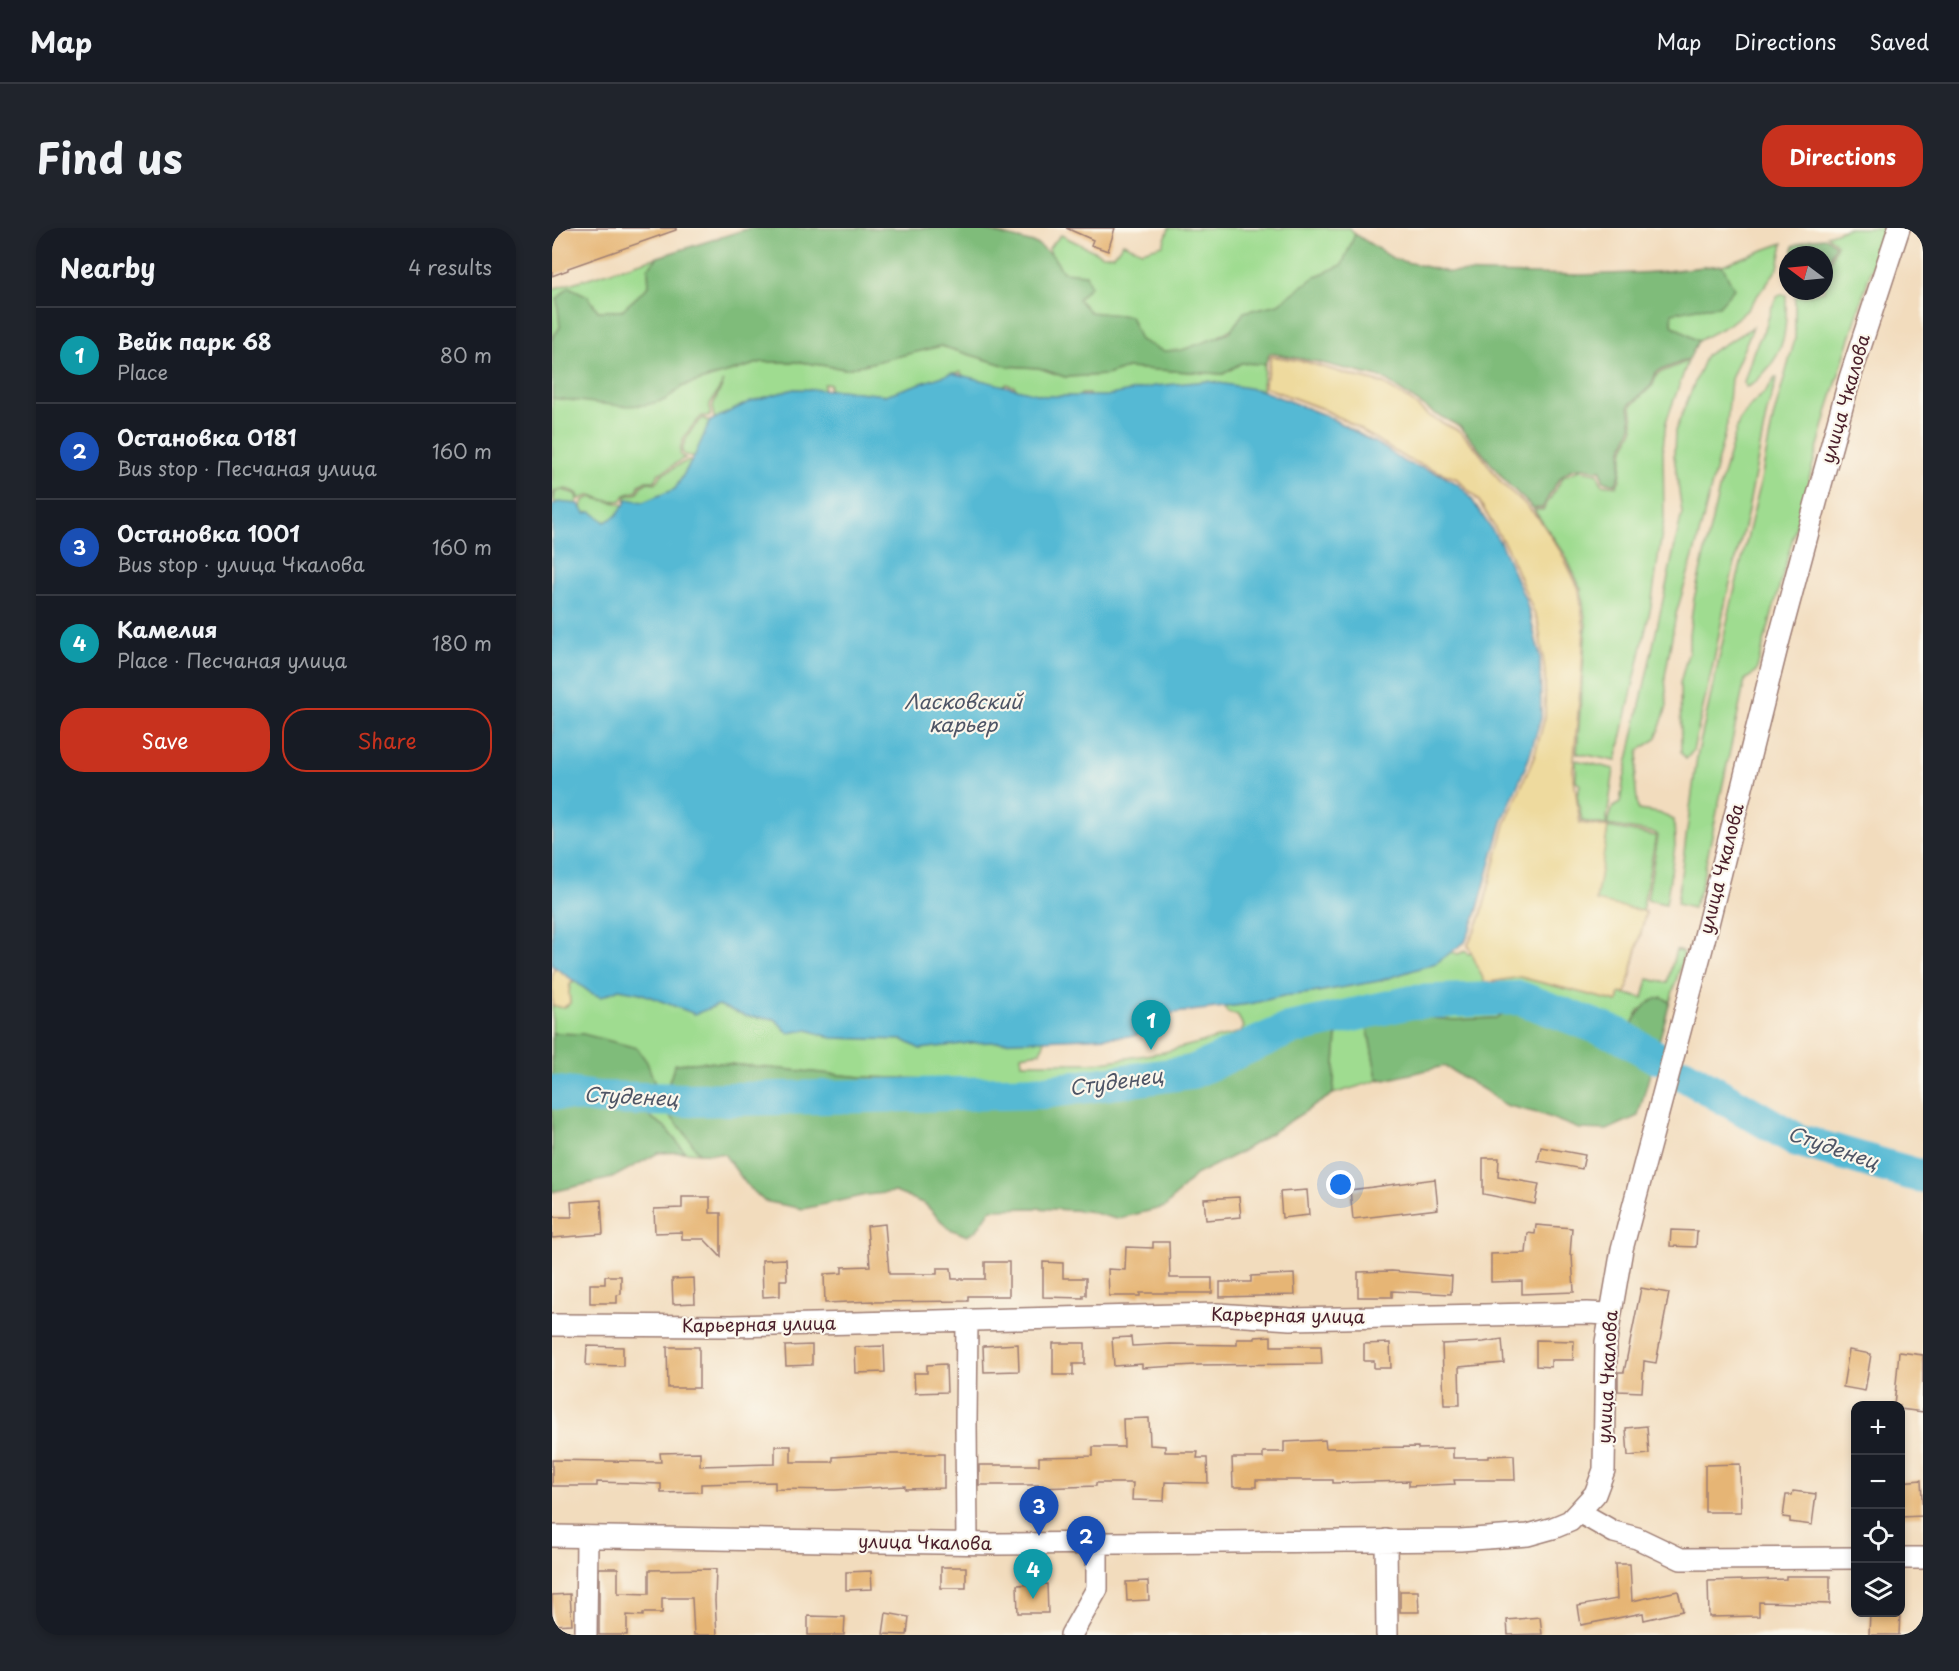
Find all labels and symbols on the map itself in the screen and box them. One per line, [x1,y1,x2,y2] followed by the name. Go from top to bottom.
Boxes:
[1779,246,1833,300] north arrow
[1813,330,1876,467] street label: улица Чкалова
[904,686,1025,739] water label: Ласковский карьер
[1691,800,1750,937] street label: улица Чкалова
[1132,1000,1170,1050] pin: 1
[1067,1059,1166,1102] water label: Студенец
[583,1079,680,1114] water label: Студенец
[1784,1118,1884,1177] water label: Студенец
[1326,1170,1355,1199] your location
[1211,1300,1366,1329] street label: Карьерная улица
[682,1309,837,1338] street label: Карьерная улица
[1590,1309,1624,1444] street label: улица Чкалова
[1020,1486,1058,1536] pin: 3
[1066,1516,1106,1566] pin: 2
[858,1527,993,1556] street label: улица Чкалова
[1014,1550,1052,1599] pin: 4

